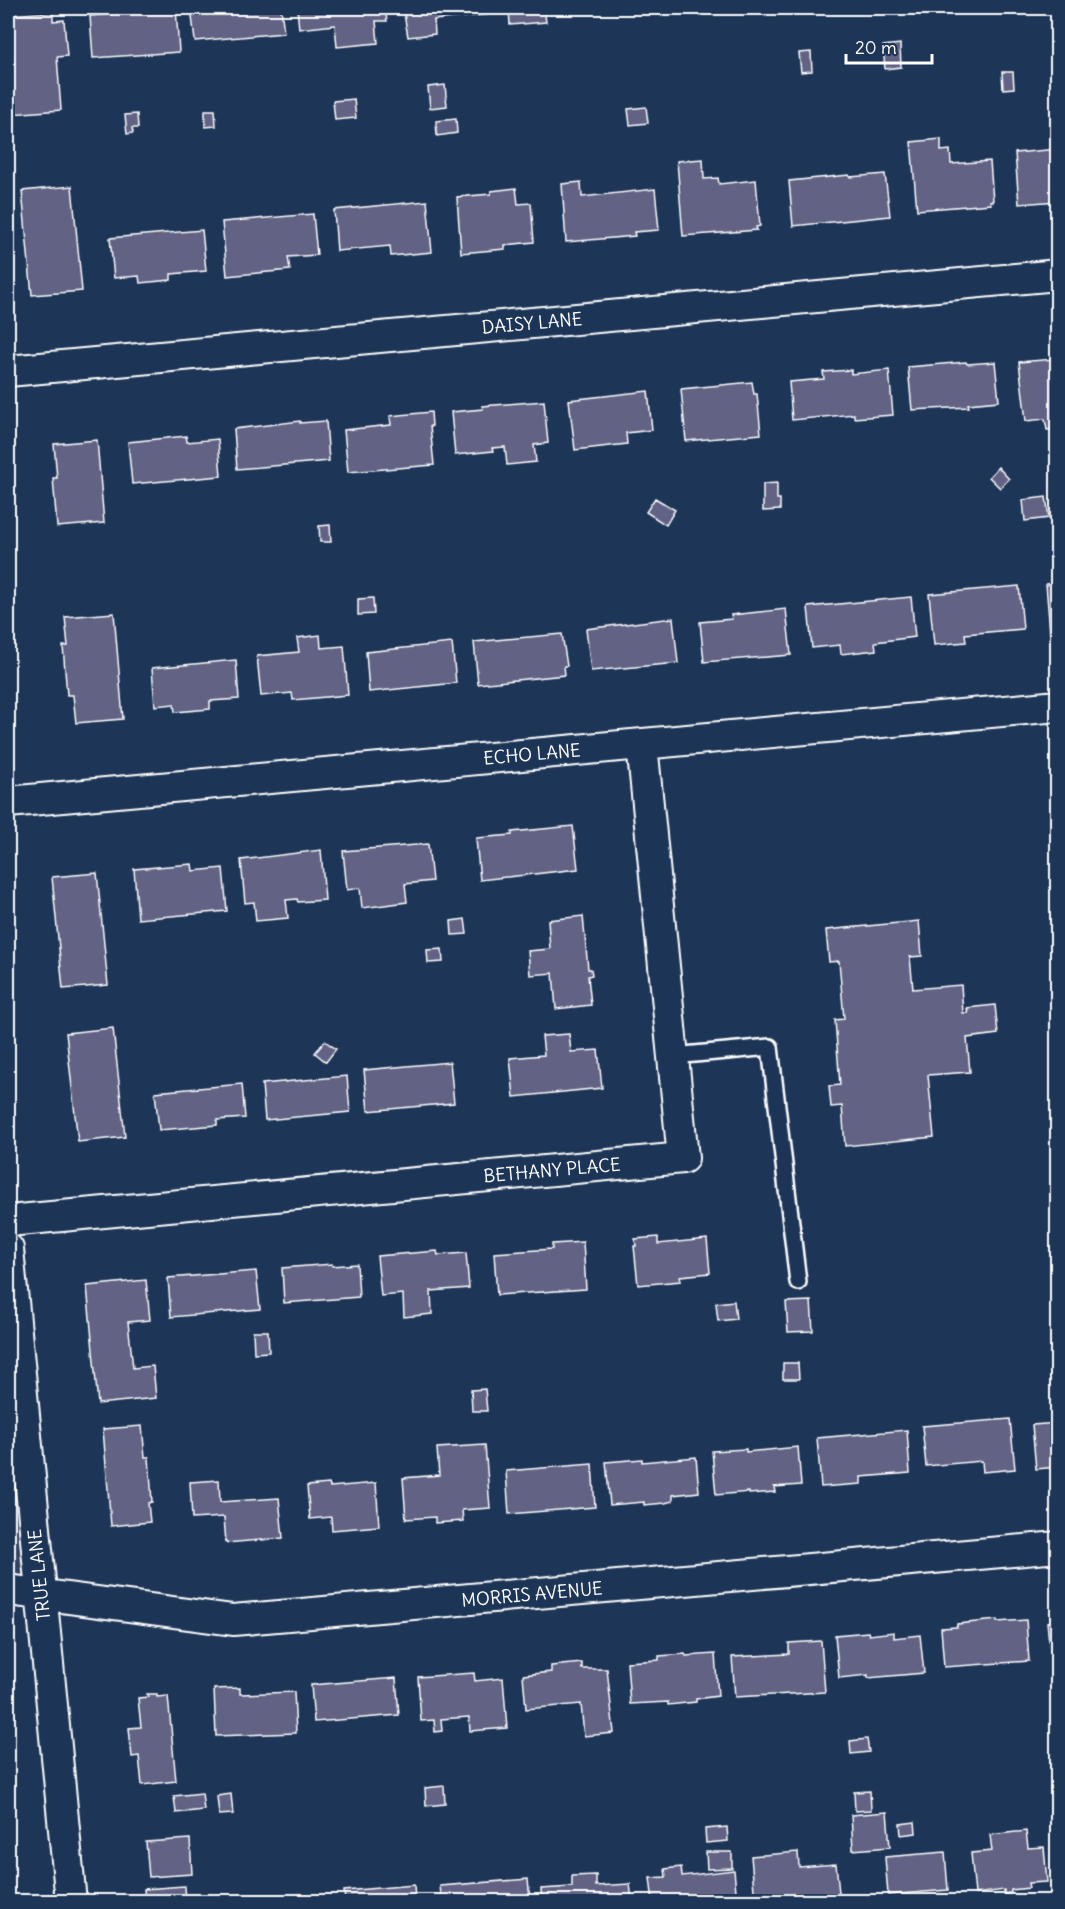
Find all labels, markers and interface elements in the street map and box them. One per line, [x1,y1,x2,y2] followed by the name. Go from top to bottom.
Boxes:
[846,27,932,65] scale bar
[855,36,897,59] text: 20 m
[481,307,583,339] street label: DAISY LANE
[482,738,582,770] street label: ECHO LANE
[483,1153,621,1187] street label: BETHANY PLACE
[23,1528,55,1622] street label: TRUE LANE
[460,1576,604,1612] street label: MORRIS AVENUE

